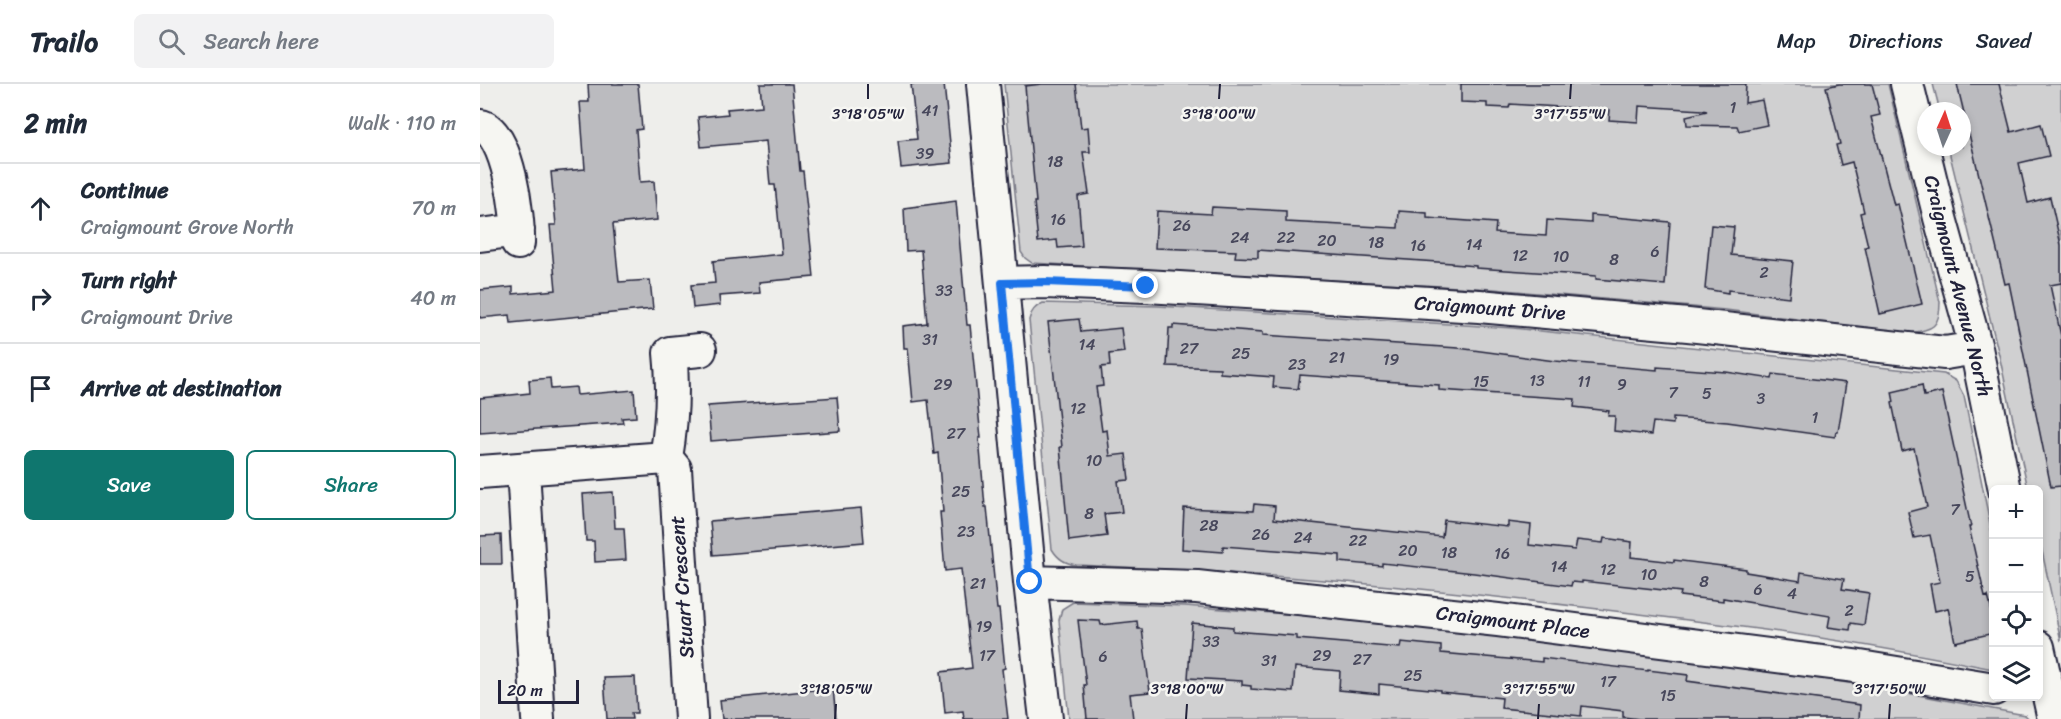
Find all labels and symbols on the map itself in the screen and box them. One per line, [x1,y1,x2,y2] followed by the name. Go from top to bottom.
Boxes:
[1730,93,1737,122] house number: 1
[922,96,939,125] house number: 41
[832,101,905,127] text: 3°18'05"W
[1183,101,1256,127] text: 3°18'00"W
[1534,101,1606,127] text: 3°17'55"W
[1917,102,1971,156] north arrow
[916,139,934,168] house number: 39
[1047,147,1064,176] house number: 18
[1914,171,2002,401] street label: Craigmount Avenue North
[1050,205,1066,234] house number: 16
[1173,211,1191,240] house number: 26
[1230,223,1250,252] house number: 24
[1277,223,1295,252] house number: 22
[1317,226,1337,255] house number: 20
[1368,228,1385,257] house number: 18
[1466,230,1482,259] house number: 14
[1410,231,1426,260] house number: 16
[1650,237,1660,266] house number: 6
[1512,241,1528,270] house number: 12
[1553,242,1569,271] house number: 10
[1609,245,1619,274] house number: 8
[1759,258,1769,287] house number: 2
[1132,272,1158,298] route end
[935,276,953,305] house number: 33
[1413,285,1567,331] street label: Craigmount Drive
[922,325,938,354] house number: 31
[1079,330,1095,359] house number: 14
[1180,334,1199,363] house number: 27
[1231,339,1251,368] house number: 25
[1329,343,1345,372] house number: 21
[1383,345,1400,374] house number: 19
[1288,350,1306,379] house number: 23
[1529,366,1545,395] house number: 13
[1473,367,1490,396] house number: 15
[1577,367,1591,396] house number: 11
[933,370,953,399] house number: 29
[1617,370,1627,399] house number: 9
[1668,378,1678,407] house number: 7
[1702,379,1712,408] house number: 5
[1757,384,1766,413] house number: 3
[1070,394,1086,423] house number: 12
[1812,403,1819,432] house number: 1
[947,419,966,448] house number: 27
[1086,446,1102,475] house number: 10
[951,477,971,506] house number: 25
[1950,495,1960,524] house number: 7
[1084,499,1094,528] house number: 8
[1200,511,1219,540] house number: 28
[660,514,704,659] street label: Stuart Crescent
[957,517,975,546] house number: 23
[1252,520,1270,549] house number: 26
[1293,523,1313,552] house number: 24
[1349,526,1367,555] house number: 22
[1398,536,1418,565] house number: 20
[1441,538,1458,567] house number: 18
[1494,539,1510,568] house number: 16
[1551,552,1567,581] house number: 14
[1600,555,1616,584] house number: 12
[1641,560,1657,589] house number: 10
[1965,562,1975,591] house number: 5
[1699,567,1709,596] house number: 8
[1016,568,1042,594] route start
[970,569,986,598] house number: 21
[1753,575,1763,604] house number: 6
[1787,579,1797,608] house number: 4
[1434,595,1592,649] street label: Craigmount Place
[1844,596,1854,625] house number: 2
[976,612,993,641] house number: 19
[1202,627,1220,656] house number: 33
[979,641,996,670] house number: 17
[1312,641,1332,670] house number: 29
[1098,642,1108,671] house number: 6
[1353,645,1372,674] house number: 27
[1261,646,1277,675] house number: 31
[1403,661,1423,690] house number: 25
[1600,667,1617,696] house number: 17
[800,676,873,702] text: 3°18'05"W
[1151,676,1224,702] text: 3°18'00"W
[1503,676,1575,702] text: 3°17'55"W
[1854,676,1926,702] text: 3°17'50"W
[498,677,579,704] scale bar
[1660,681,1677,710] house number: 15

